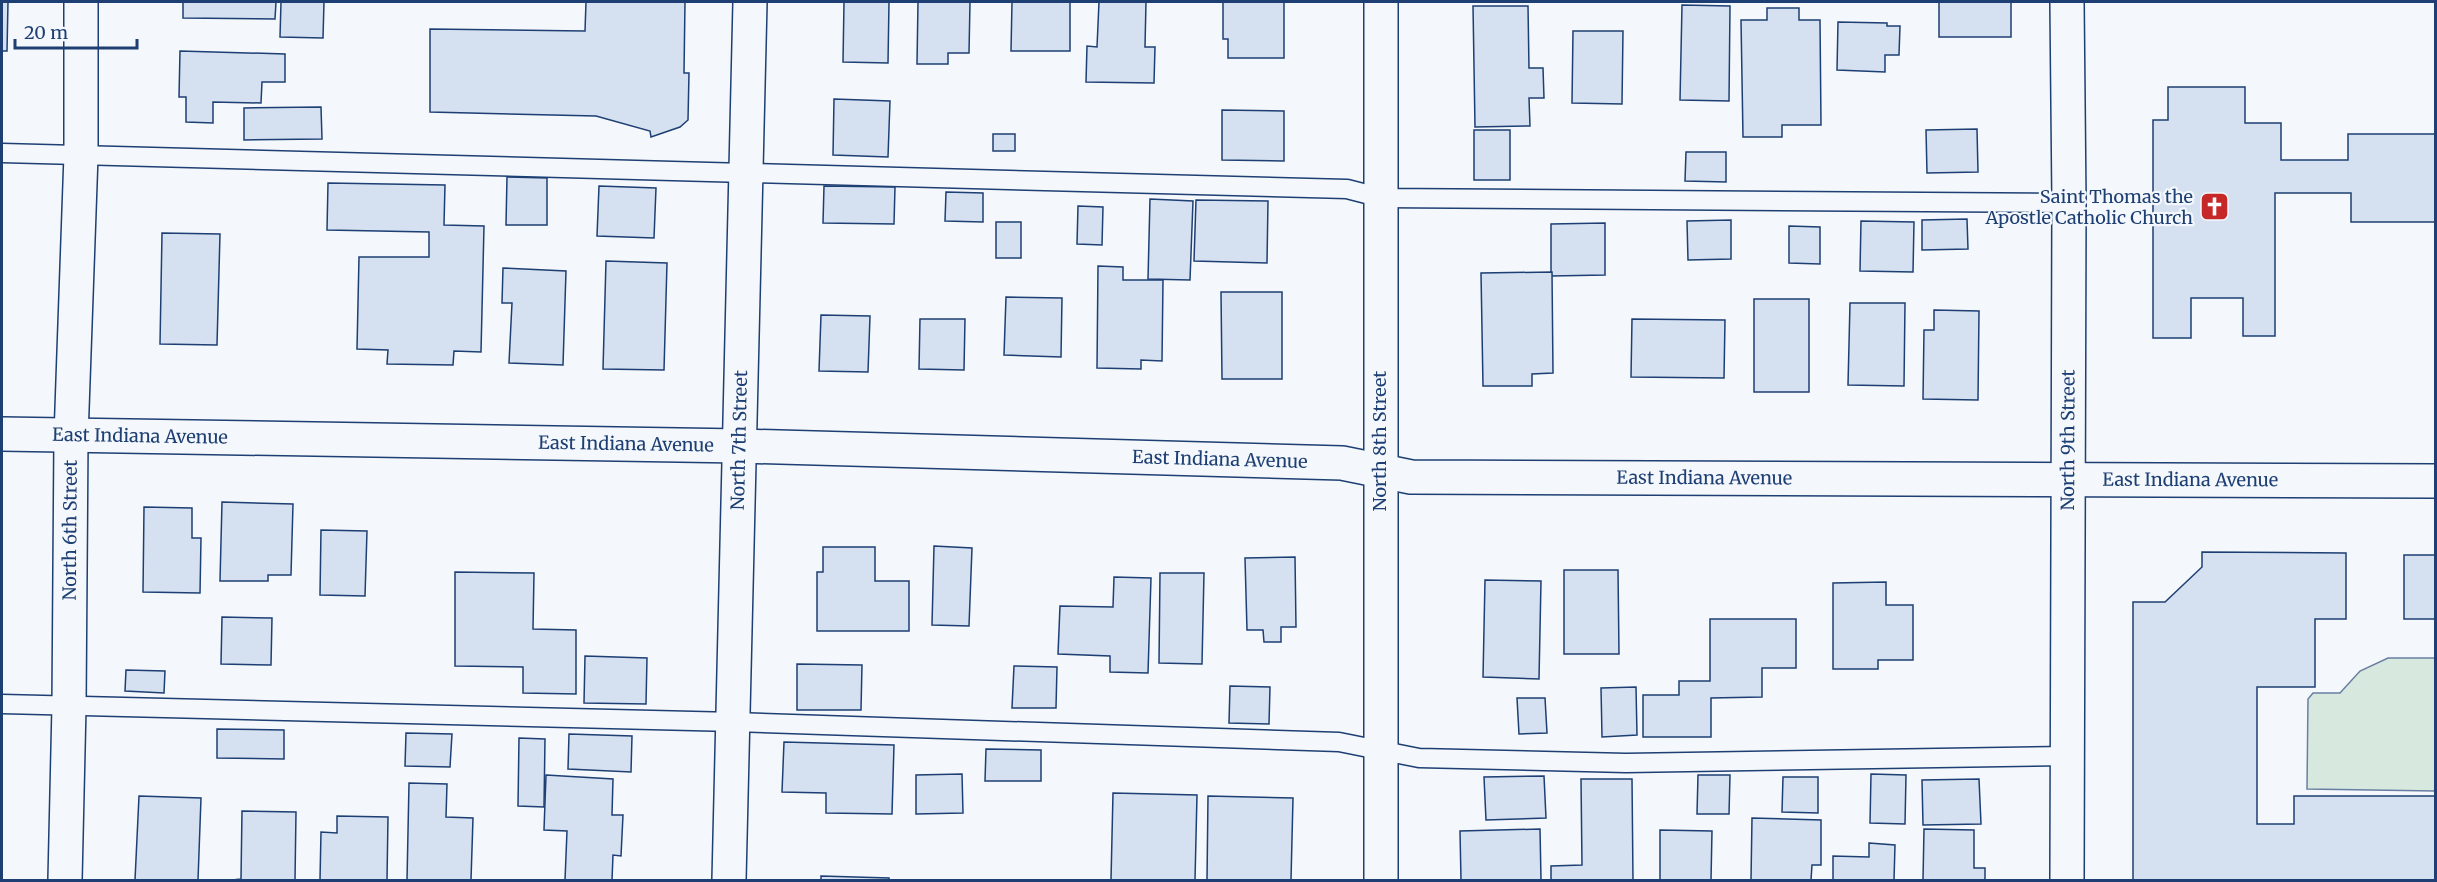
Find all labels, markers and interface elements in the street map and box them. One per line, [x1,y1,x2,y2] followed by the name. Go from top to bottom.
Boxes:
[15,12,136,50] scale bar
[24,21,68,44] text: 20 m
[1985,185,2193,229] place label: Saint Thomas the Apostle Catholic Church
[2198,191,2230,223] church icon: Saint Thomas the Apostle Catholic Church
[2056,369,2080,511] street label: North 9th Street
[726,370,752,510] street label: North 7th Street
[1368,371,1391,511] street label: North 8th Street
[52,423,228,449] street label: East Indiana Avenue
[538,431,714,457] street label: East Indiana Avenue
[1132,445,1308,473] street label: East Indiana Avenue
[58,460,82,601] street label: North 6th Street
[1616,466,1792,489] street label: East Indiana Avenue
[2102,468,2278,491] street label: East Indiana Avenue

